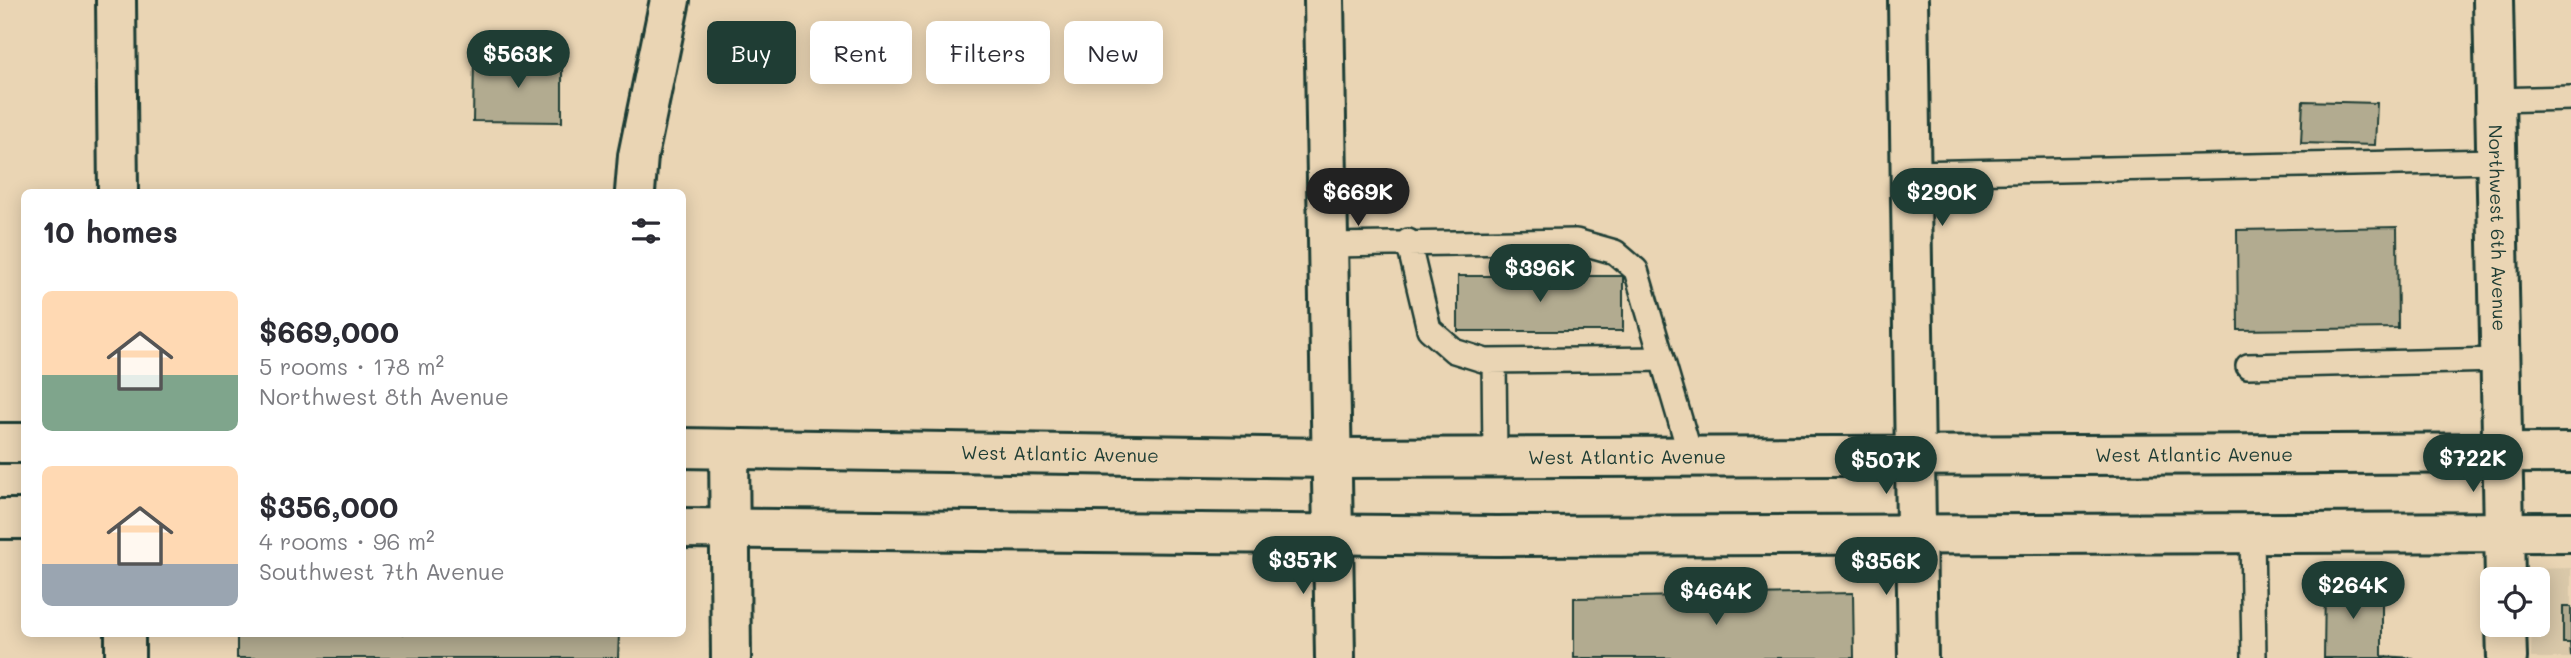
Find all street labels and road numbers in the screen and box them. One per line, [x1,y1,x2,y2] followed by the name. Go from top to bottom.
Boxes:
[2484,124,2513,331] street label: Northwest 6th Avenue
[961,439,1159,467] street label: West Atlantic Avenue
[2095,441,2293,467] street label: West Atlantic Avenue
[1528,443,1726,469] street label: West Atlantic Avenue

